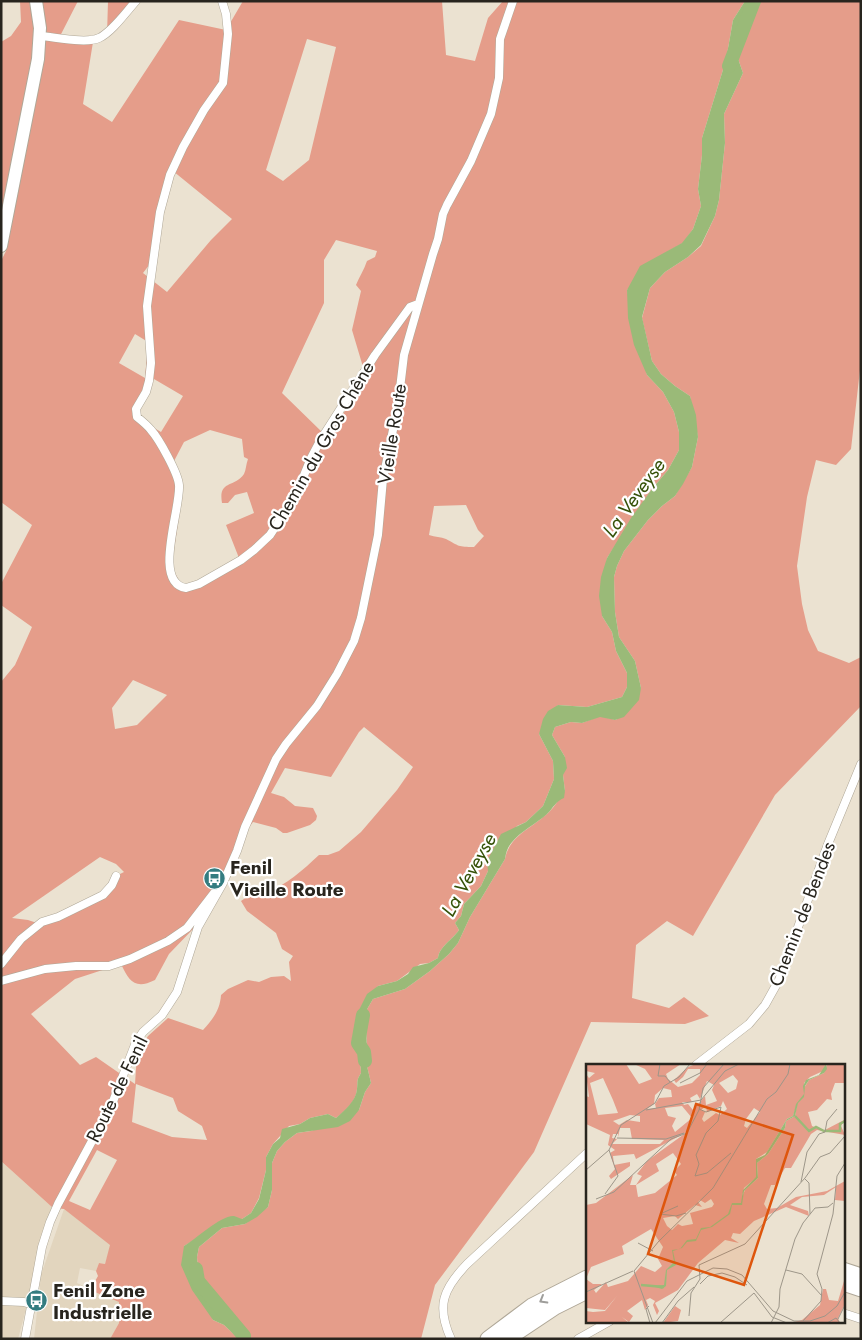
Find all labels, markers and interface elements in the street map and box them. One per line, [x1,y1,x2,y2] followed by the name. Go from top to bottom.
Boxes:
[261,356,381,536] street label: Chemin du Gros Chêne
[371,381,413,486] street label: Vieille Route
[596,453,672,543] water label: La Veveyse
[434,828,504,922] water label: La Veveyse
[762,837,842,990] street label: Chemin de Bendes
[229,854,344,903] place label: Fenil Vieille Route
[202,866,226,890] bus stop icon: Fenil Vieille Route
[80,1031,154,1147] street label: Route de Fenil
[586,1064,844,1322] inset map
[53,1277,153,1326] place label: Fenil Zone Industrielle
[25,1289,49,1313] bus stop icon: Fenil Zone Industrielle
[540,1293,549,1303] one-way arrow

